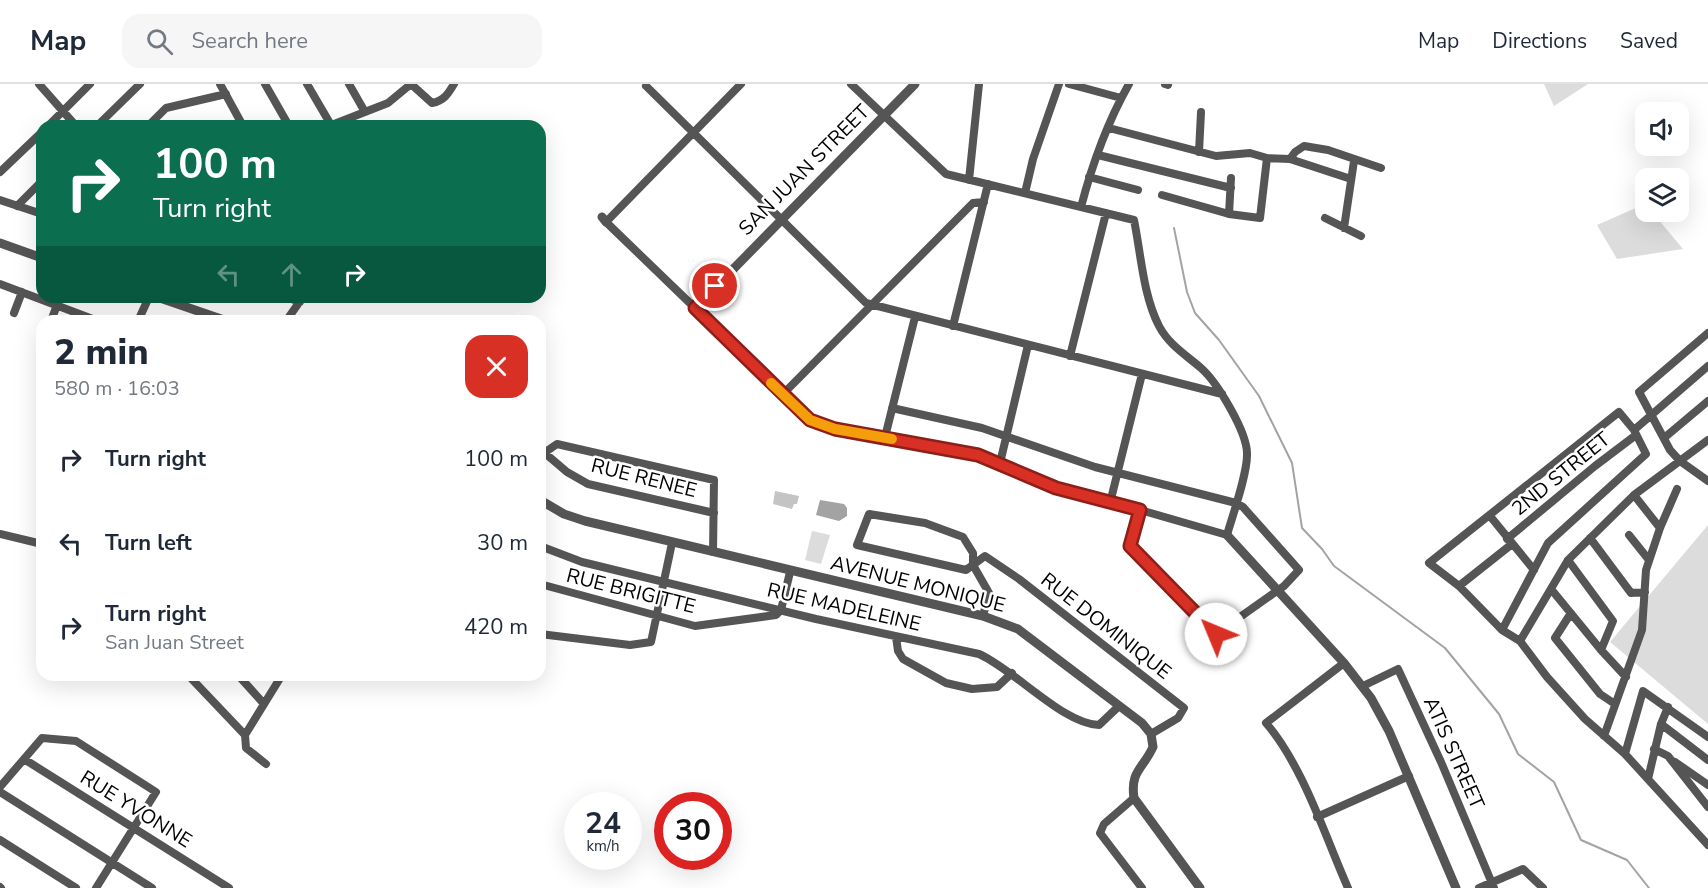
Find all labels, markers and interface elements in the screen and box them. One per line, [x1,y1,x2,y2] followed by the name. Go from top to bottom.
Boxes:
[122,14,542,68] search box
[30,22,86,60] text: Map
[143,25,176,58] icon: search
[191,26,308,56] text: Search here
[1418,27,1459,55] text: Map
[1492,27,1587,55] text: Directions
[1620,27,1678,55] text: Saved
[733,99,875,241] street label: SAN JUAN STREET
[1635,102,1689,222] map controls
[1635,102,1689,156] button: sound
[153,136,277,193] text: 100 m
[54,144,132,222] icon: right
[1635,168,1689,222] button: layers
[153,190,271,227] text: Turn right
[212,258,245,291] icon: left
[275,258,308,291] icon: ahead
[338,258,371,291] icon: right
[689,260,740,311] pin
[698,269,731,302] icon: arrive
[54,328,149,377] text: 2 min
[465,335,528,398] button: close
[54,375,180,402] text: 580 m · 16:03
[1506,426,1616,522] street label: 2ND STREET
[54,443,87,476] icon: right
[105,444,206,474] text: Turn right
[464,444,528,474] text: 100 m
[588,452,700,504] street label: RUE RENEE
[54,527,87,560] icon: left
[105,528,192,558] text: Turn left
[477,528,528,558] text: 30 m
[828,549,1008,619] street label: AVENUE MONIQUE
[564,562,698,620] street label: RUE BRIGITTE
[1035,567,1177,685] street label: RUE DOMINIQUE
[764,576,924,638] street label: RUE MADELEINE
[105,599,206,629] text: Turn right
[1184,602,1248,666] position arrow
[54,611,87,644] icon: right
[464,612,528,642] text: 420 m
[105,629,244,656] text: San Juan Street
[1417,693,1491,813] street label: ATIS STREET
[75,764,197,854] street label: RUE YVONNE
[654,792,732,870] speed limit sign: 30
[585,803,621,844] text: 24
[586,836,620,856] text: km/h

